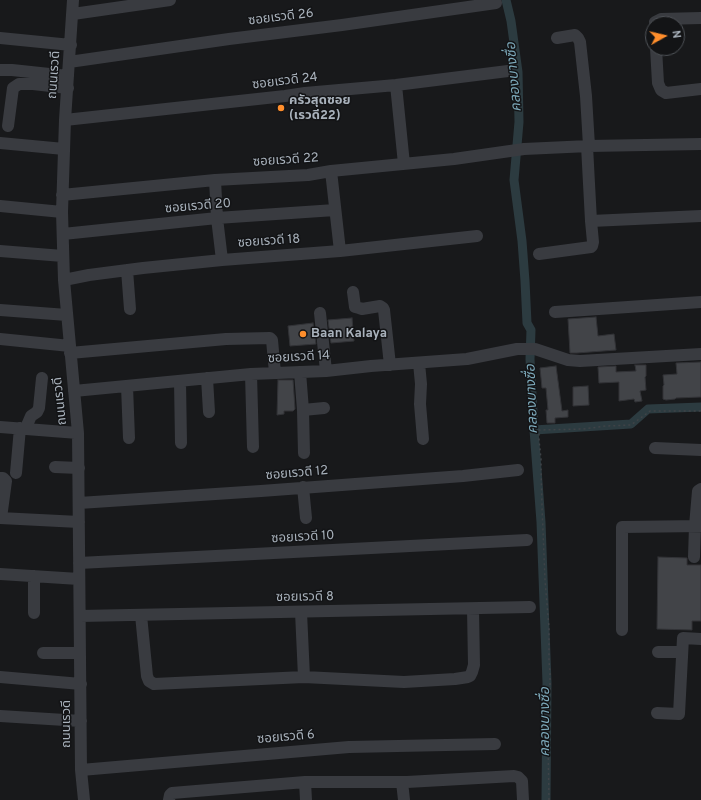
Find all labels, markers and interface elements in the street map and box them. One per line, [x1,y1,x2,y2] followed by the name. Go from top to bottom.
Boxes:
[247,6,315,30] street label: ซอยเรวดี 26
[645,16,685,56] north arrow
[668,30,683,39] text: N
[504,42,526,112] water label: คลองบางซื่อ
[46,50,64,100] street label: ถนนเรวดี
[251,70,319,94] street label: ซอยเรวดี 24
[289,93,351,124] place label: ครัวสุดซอย (เรวดี22)
[276,103,286,113] marker: ครัวสุดซอย (เรวดี22)
[253,151,319,171] street label: ซอยเรวดี 22
[164,196,232,218] street label: ซอยเรวดี 20
[237,232,301,252] street label: ซอยเรวดี 18
[311,326,387,342] place label: Baan Kalaya
[298,329,308,339] marker: Baan Kalaya
[267,349,331,367] street label: ซอยเรวดี 14
[523,364,543,434] water label: คลองบางซื่อ
[51,376,71,426] street label: ถนนเรวดี
[265,463,329,485] street label: ซอยเรวดี 12
[271,529,335,547] street label: ซอยเรวดี 10
[276,590,334,606] street label: ซอยเรวดี 8
[538,687,554,757] water label: คลองบางซื่อ
[59,700,75,748] street label: ถนนเรวดี
[257,728,315,748] street label: ซอยเรวดี 6

